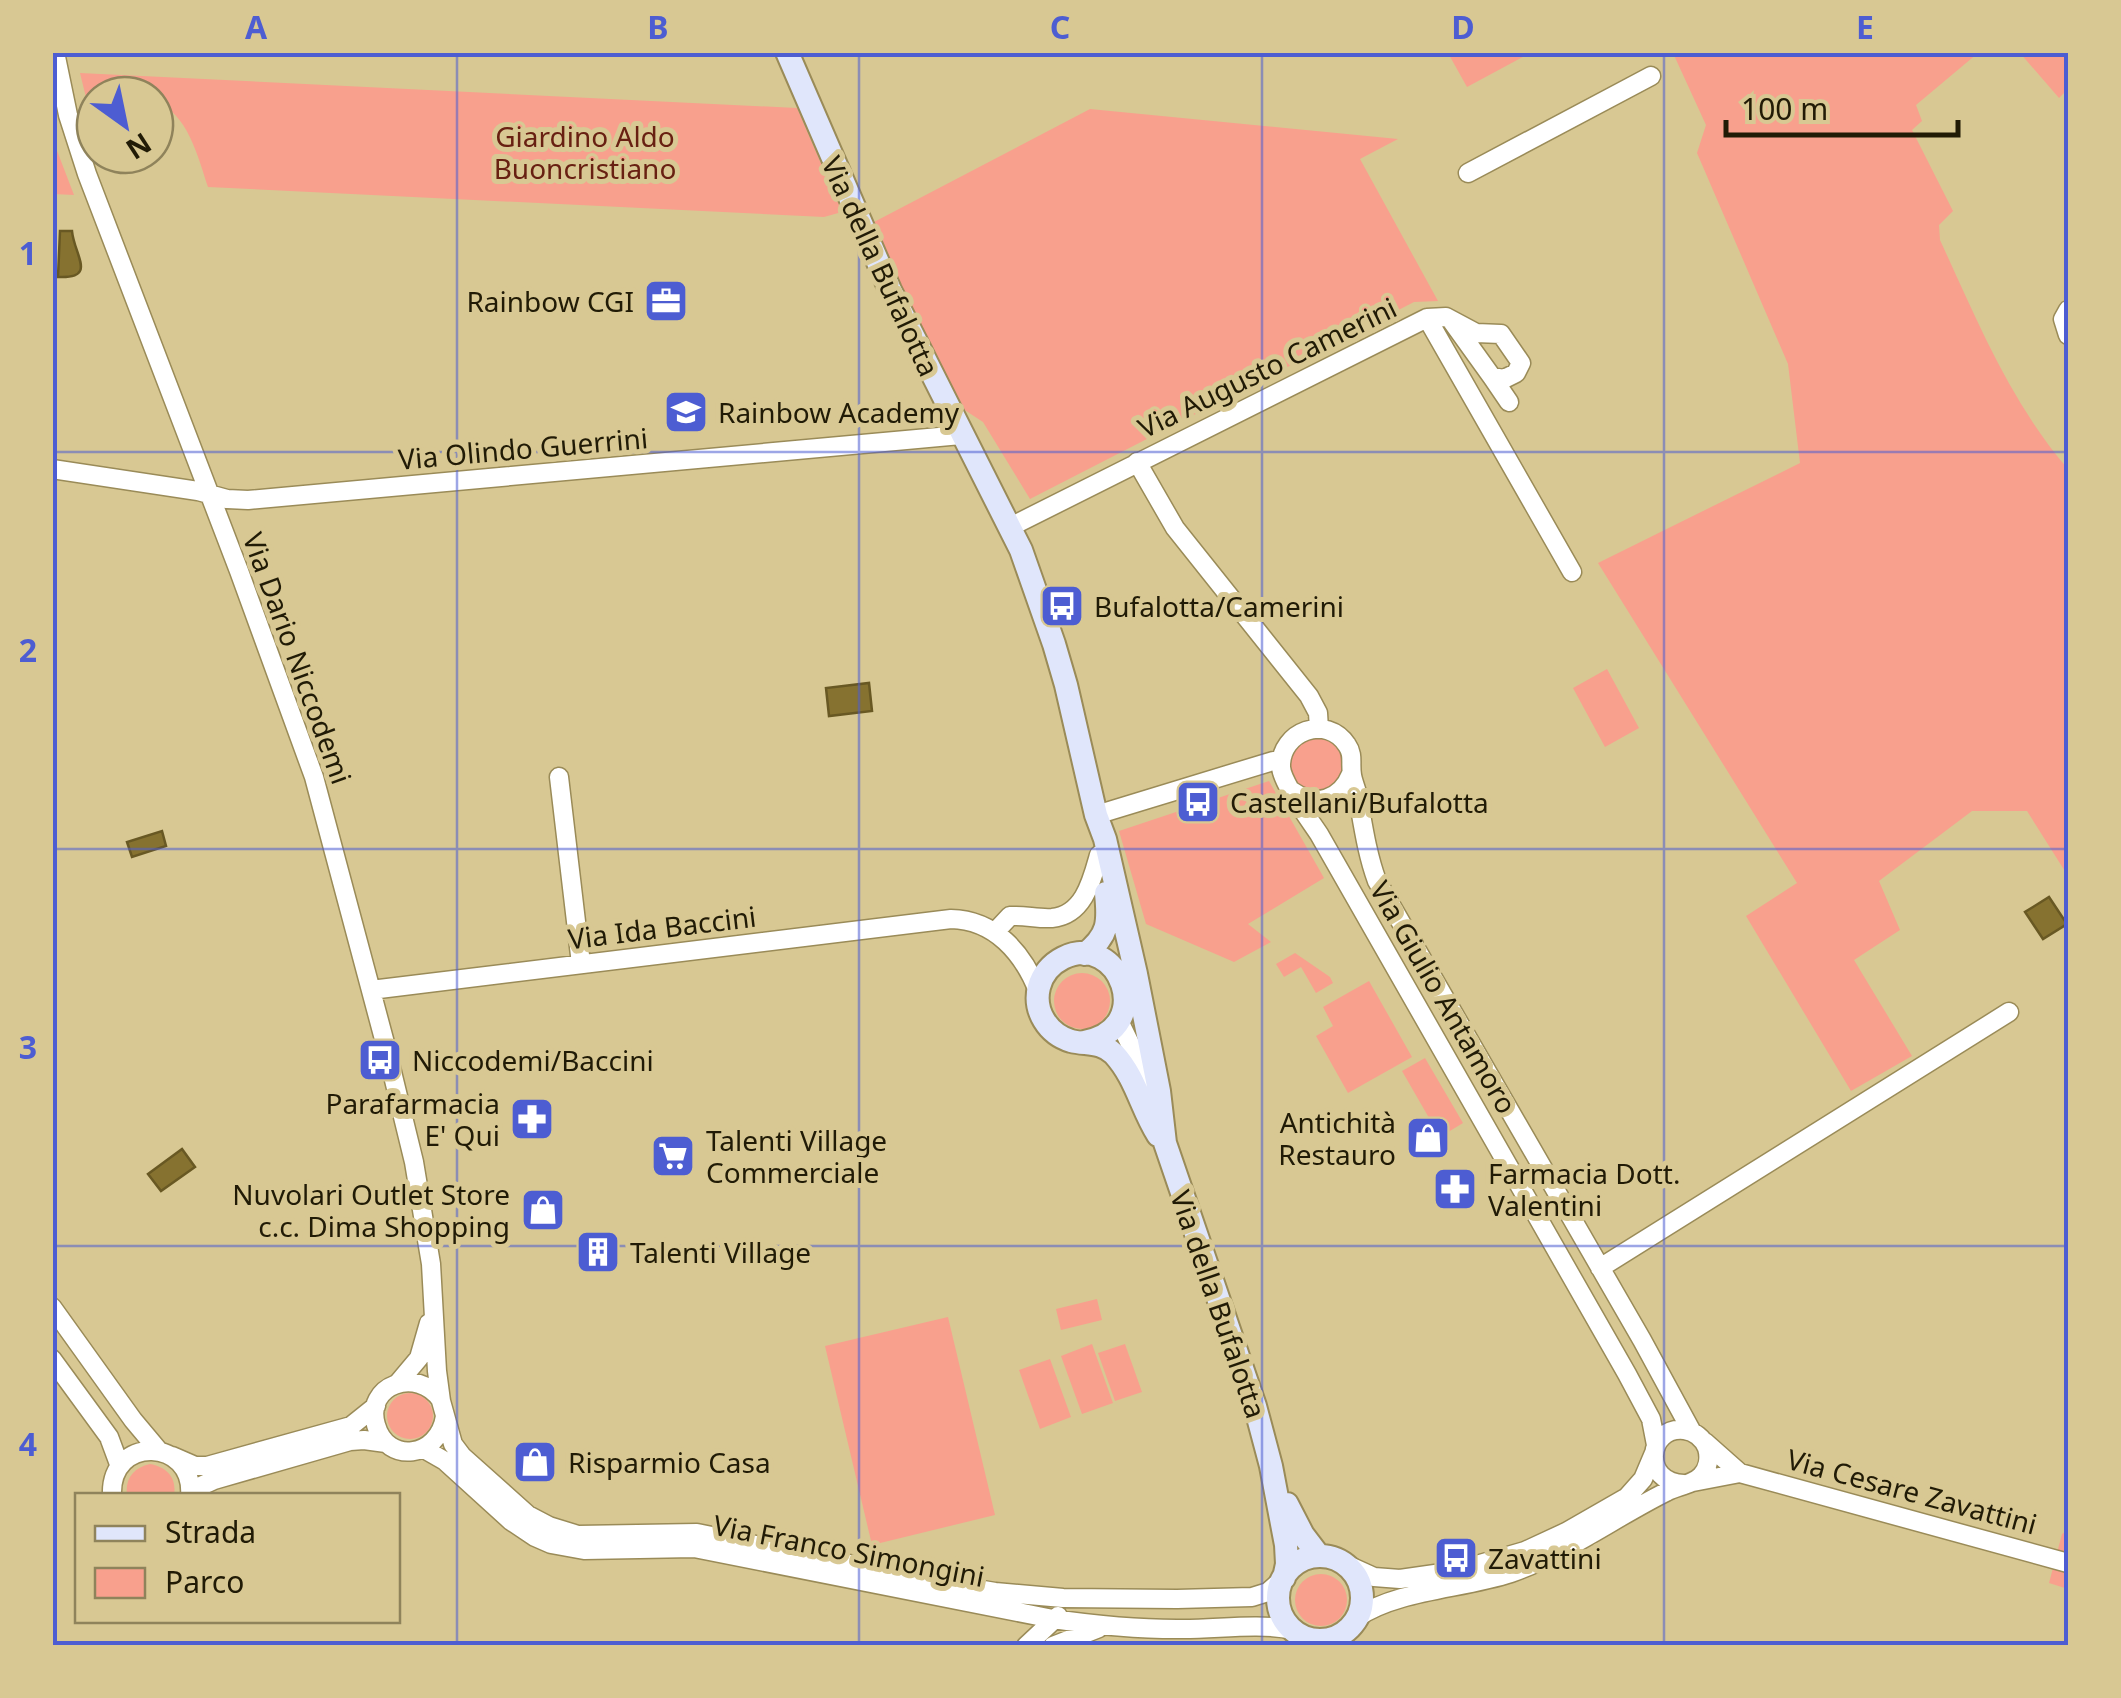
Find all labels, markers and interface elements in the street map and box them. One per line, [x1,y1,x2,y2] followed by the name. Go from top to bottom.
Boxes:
[245,5,268,48] text: A
[647,5,669,48] text: B
[1050,5,1070,48] text: C
[1451,5,1475,48] text: D
[1856,5,1874,48] text: E
[75,75,175,175] north arrow
[1726,75,1958,137] scale bar
[1741,88,1828,129] text: 100 m
[494,117,676,187] park label: Giardino Aldo Buoncristiano
[119,125,159,169] text: N
[813,150,949,382] street label: Via della Bufalotta
[19,231,37,274] text: 1
[643,278,689,324] office icon: Rainbow CGI
[466,282,634,320] place label: Rainbow CGI
[1131,288,1403,446] street label: Via Augusto Camerini
[663,389,709,435] school or university icon: Rainbow Academy
[718,393,960,431] place label: Rainbow Academy
[397,418,649,478] street label: Via Olindo Guerrini
[235,527,361,789] street label: Via Dario Niccodemi
[1039,583,1085,629] bus stop icon: Bufalotta/Camerini
[1094,587,1344,625] place label: Bufalotta/Camerini
[19,628,37,671] text: 2
[1175,779,1221,825] bus stop icon: Castellani/Bufalotta
[1230,783,1489,821] place label: Castellani/Bufalotta
[1362,874,1526,1120] street label: Via Giulio Antamoro
[566,897,758,957] street label: Via Ida Baccini
[19,1025,37,1068] text: 3
[357,1037,403,1083] bus stop icon: Niccodemi/Baccini
[412,1041,654,1079] place label: Niccodemi/Baccini
[325,1084,500,1154] place label: Parafarmacia E' Qui
[509,1096,555,1142] pharmacy icon: Parafarmacia E' Qui
[1278,1103,1396,1173] place label: Antichità Restauro
[1405,1115,1451,1161] shop icon: Antichità Restauro
[706,1121,887,1191] place label: Talenti Village Commerciale
[650,1133,696,1179] supermarket icon: Talenti Village Commerciale
[1488,1154,1680,1224] place label: Farmacia Dott. Valentini
[1432,1166,1478,1212] pharmacy icon: Farmacia Dott. Valentini
[232,1175,510,1245] place label: Nuvolari Outlet Store c.c. Dima Shopping
[1162,1185,1276,1423] street label: Via della Bufalotta
[520,1187,566,1233] shop icon: Nuvolari Outlet Store c.c. Dima Shopping
[575,1229,621,1275] building icon: Talenti Village
[630,1233,811,1271] place label: Talenti Village
[19,1422,37,1465] text: 4
[512,1439,558,1485] shop icon: Risparmio Casa
[1783,1439,2041,1543] street label: Via Cesare Zavattini
[568,1443,771,1481] place label: Risparmio Casa
[75,1493,400,1623] legend
[710,1505,988,1595] street label: Via Franco Simongini
[165,1511,256,1552] text: Strada
[1433,1535,1479,1581] bus stop icon: Zavattini
[1488,1539,1602,1577] place label: Zavattini
[165,1561,244,1602] text: Parco

